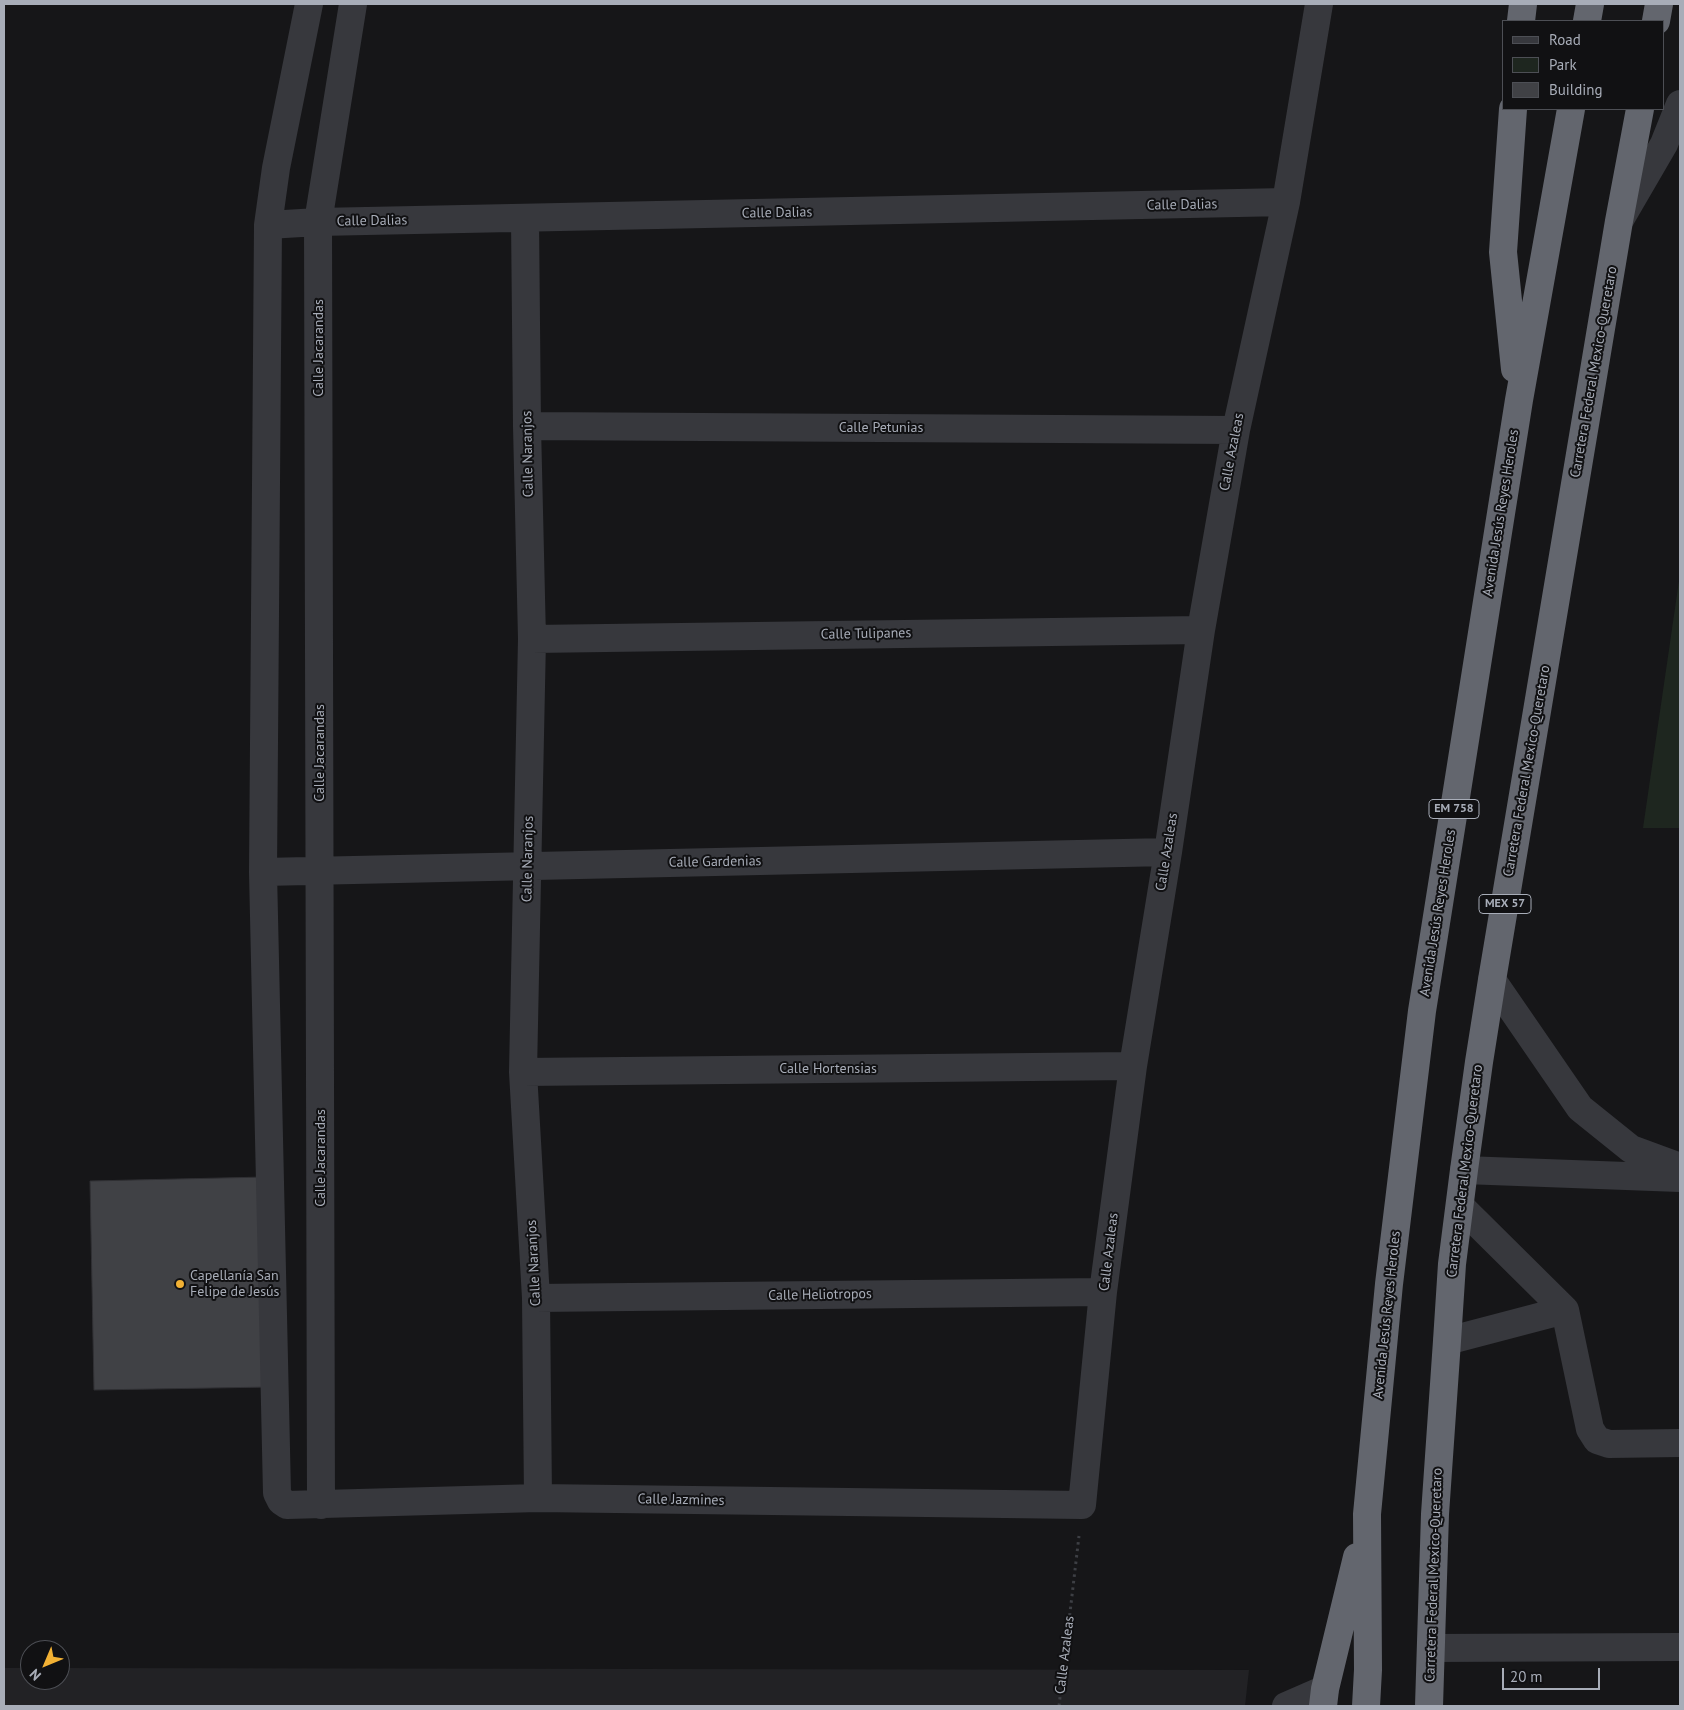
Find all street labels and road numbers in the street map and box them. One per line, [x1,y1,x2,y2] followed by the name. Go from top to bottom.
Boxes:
[1147,196,1217,214] street label: Calle Dalias
[742,204,812,222] street label: Calle Dalias
[337,212,407,230] street label: Calle Dalias
[1567,265,1621,479] street label: Carretera Federal Mexico-Queretaro
[311,299,327,397] street label: Calle Jacarandas
[519,411,537,497] street label: Calle Naranjos
[1216,412,1248,492] street label: Calle Azaleas
[839,420,923,436] street label: Calle Petunias
[1480,428,1522,598] street label: Avenida Jesús Reyes Heroles
[821,625,911,643] street label: Calle Tulipanes
[1500,664,1554,878] street label: Carretera Federal Mexico-Queretaro
[312,704,328,802] street label: Calle Jacarandas
[1429,800,1479,819] road number: EM 758
[1153,812,1181,892] street label: Calle Azaleas
[519,816,537,902] street label: Calle Naranjos
[1417,828,1459,998] street label: Avenida Jesús Reyes Heroles
[668,853,762,871] street label: Calle Gardenias
[1479,894,1531,914] road number: MEX 57
[779,1061,877,1077] street label: Calle Hortensias
[1444,1064,1486,1278] street label: Carretera Federal Mexico-Queretaro
[313,1109,329,1207] street label: Calle Jacarandas
[1096,1212,1122,1292] street label: Calle Azaleas
[523,1219,545,1307] street label: Calle Naranjos
[1370,1230,1404,1400] street label: Avenida Jesús Reyes Heroles
[768,1286,872,1304] street label: Calle Heliotropos
[1422,1468,1446,1682] street label: Carretera Federal Mexico-Queretaro
[637,1491,725,1509] street label: Calle Jazmines
[1052,1615,1078,1695] street label: Calle Azaleas

